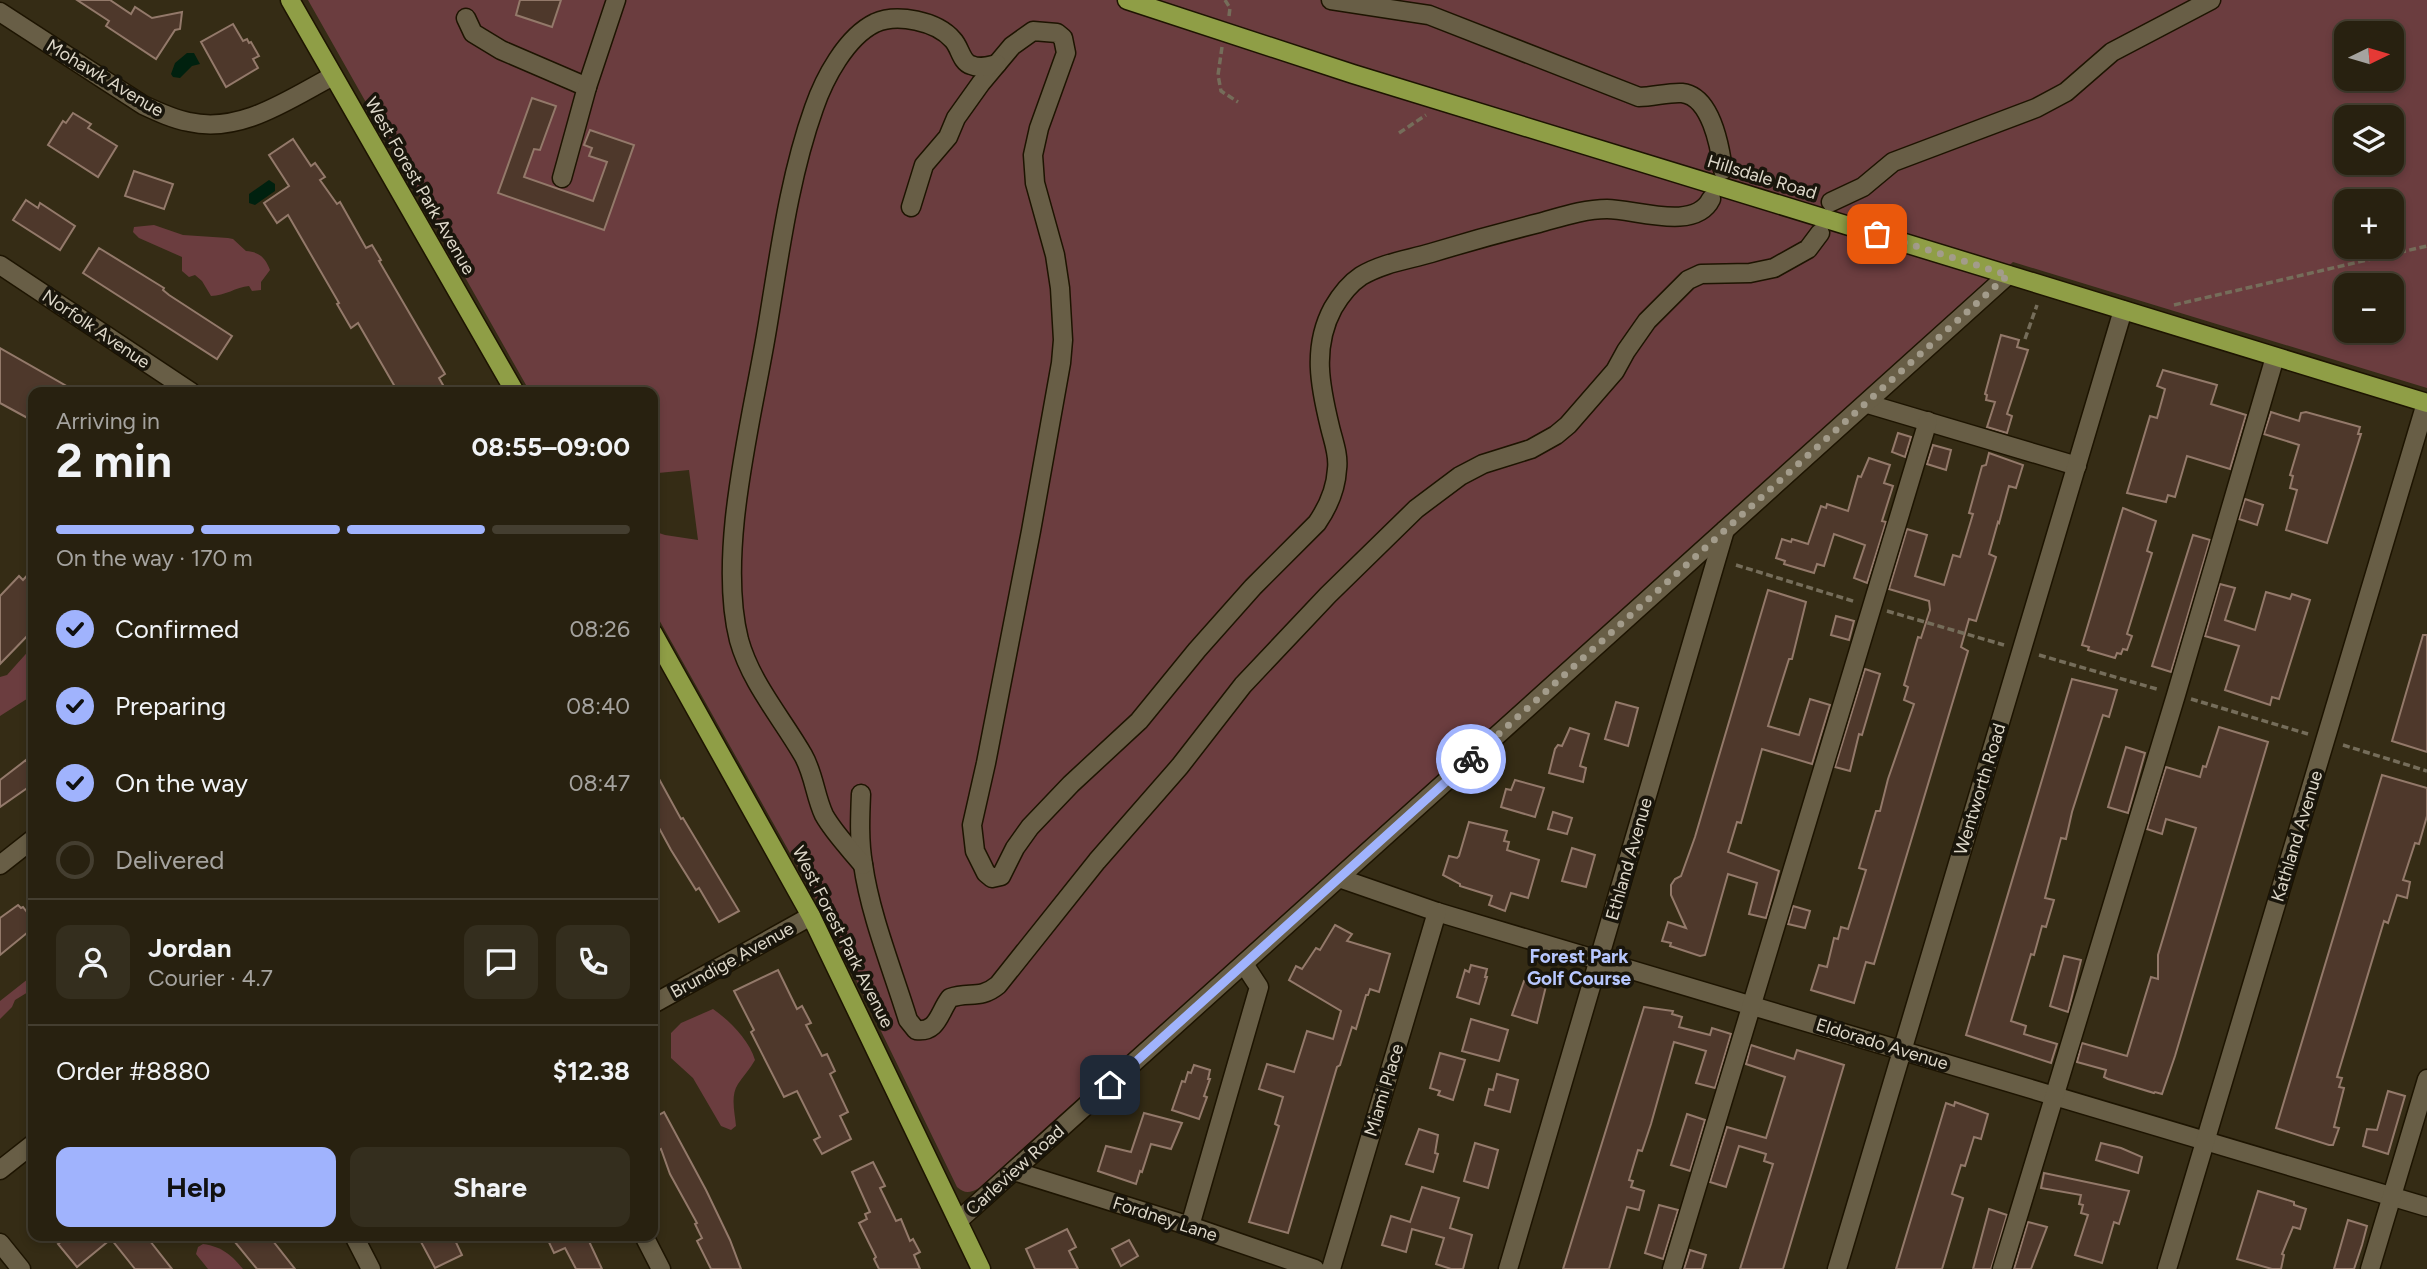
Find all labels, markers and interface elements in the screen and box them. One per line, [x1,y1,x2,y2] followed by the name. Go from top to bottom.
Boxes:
[2334,21,2404,91] north arrow
[2334,21,2404,343] map controls
[42,34,168,122] street label: Mohawk Avenue
[360,93,480,279] street label: West Forest Park Avenue
[2334,105,2404,175] button: layers
[1705,150,1819,204] street label: Hillsdale Road
[2334,189,2404,259] button: +
[1847,204,1907,264] pin
[1858,215,1896,253] icon: bag
[2334,273,2404,343] button: −
[38,285,154,373] street label: Norfolk Avenue
[56,407,160,435] text: Arriving in
[471,431,630,463] text: 08:55–09:00
[56,433,172,489] text: 2 min
[56,544,253,572] text: On the way · 170 m
[56,610,94,648] icon: check
[115,613,239,645] text: Confirmed
[569,615,630,643] text: 08:26
[56,687,94,725] icon: check
[115,690,226,722] text: Preparing
[566,692,630,720] text: 08:40
[1950,721,2010,857] street label: Wentworth Road
[1436,724,1506,794] courier
[1452,740,1490,778] icon: bike
[56,764,94,802] icon: check
[115,767,248,799] text: On the way
[2267,768,2327,904] street label: Kathland Avenue
[569,769,630,797] text: 08:47
[1601,795,1657,923] street label: Ethland Avenue
[788,842,899,1032] street label: West Forest Park Avenue
[115,844,224,876] text: Delivered
[666,917,798,1003] street label: Brundige Avenue
[56,925,130,999] button: person
[464,925,538,999] button: chat
[556,925,630,999] button: phone
[148,932,231,964] text: Jordan
[1527,945,1631,990] district label: Forest Park Golf Course
[148,964,273,992] text: Courier · 4.7
[1813,1013,1951,1075] street label: Eldorado Avenue
[1359,1041,1409,1139] street label: Miami Place
[56,1055,211,1087] text: Order #8880
[553,1055,630,1087] text: $12.38
[1080,1055,1140,1115] pin
[1091,1066,1129,1104] icon: home
[961,1120,1069,1220] street label: Carleview Road
[56,1147,336,1227] button: Help
[350,1147,630,1227] button: Share
[1110,1192,1220,1246] street label: Fordney Lane

